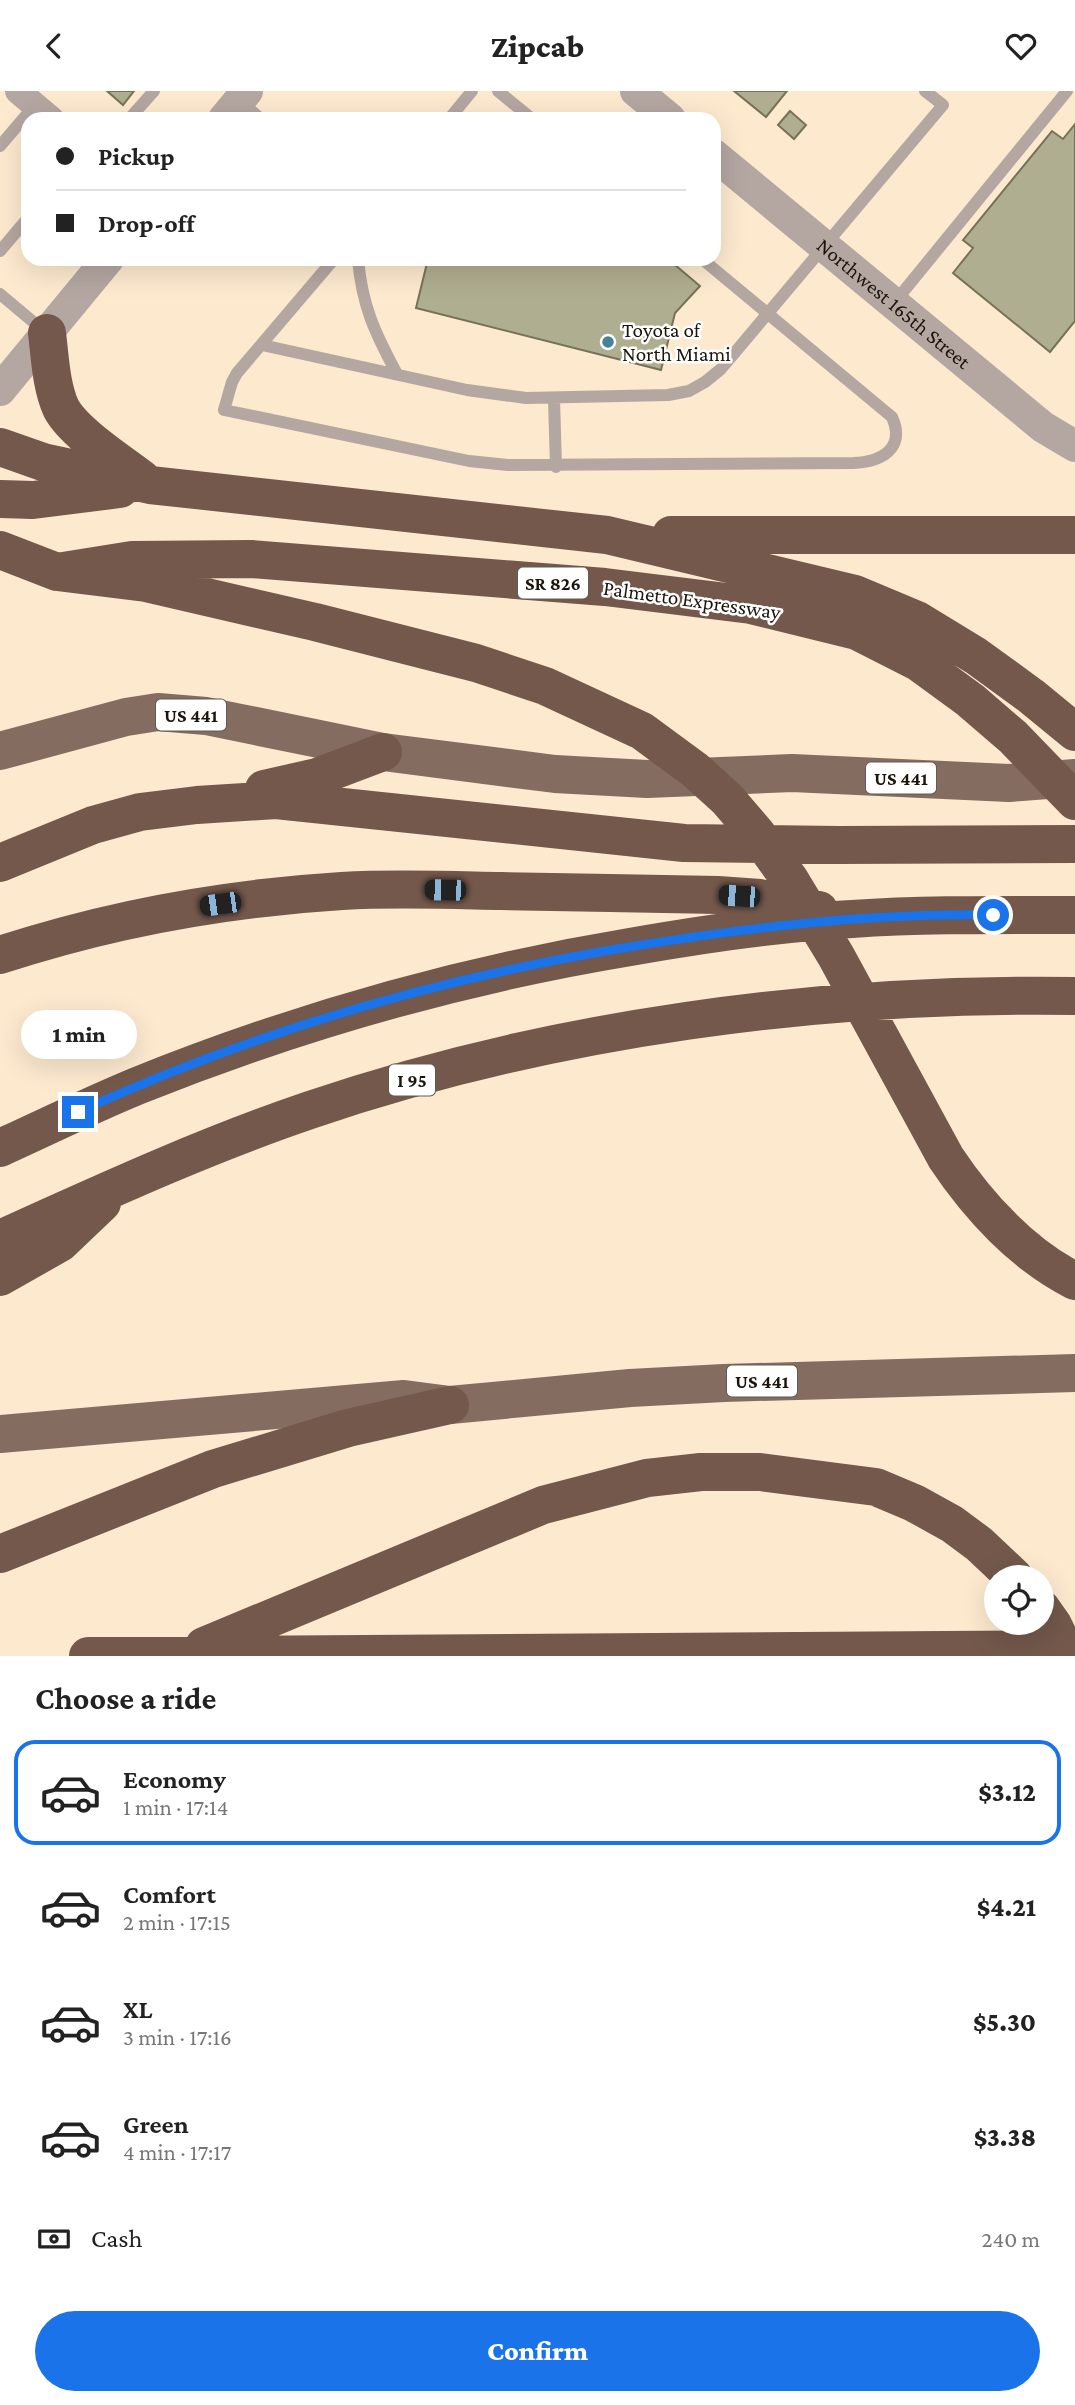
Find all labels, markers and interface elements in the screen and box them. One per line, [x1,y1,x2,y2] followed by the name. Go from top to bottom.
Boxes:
[35,27,73,65] icon: back
[1002,27,1040,65] icon: heart
[491,28,584,64] text: Zipcab
[98,142,175,171] text: Pickup
[98,209,195,238] text: Drop-off
[812,233,976,375] street label: Northwest 165th Street
[622,318,731,366] place label: Toyota of North Miami
[600,334,616,350] marker: Toyota of North Miami
[518,568,588,599] road number: SR 826
[602,576,783,624] street label: Palmetto Expressway
[156,699,226,730] road number: US 441
[866,763,936,793] road number: US 441
[424,879,467,901] car
[718,884,761,908] car
[198,891,243,917] car
[977,899,1009,931] route start
[20,1011,136,1059] callout: 1 min
[52,1021,106,1047] text: 1 min
[389,1064,435,1095] road number: I 95
[62,1096,94,1128] route end
[727,1365,797,1397] road number: US 441
[984,1565,1054,1635] map controls
[984,1565,1054,1635] button: locate
[35,1680,216,1716] text: Choose a ride
[39,1761,102,1824] icon: car
[123,1765,226,1794] text: Economy
[978,1778,1036,1807] text: $3.12
[123,1794,229,1820] text: 1 min · 17:14
[39,1876,102,1939] icon: car
[123,1880,216,1909] text: Comfort
[977,1893,1036,1922] text: $4.21
[123,1909,231,1935] text: 2 min · 17:15
[39,1991,102,2054] icon: car
[123,1995,152,2024] text: XL
[973,2008,1036,2037] text: $5.30
[123,2024,232,2050] text: 3 min · 17:16
[39,2106,102,2169] icon: car
[123,2110,189,2139] text: Green
[974,2123,1036,2152] text: $3.38
[123,2139,231,2165] text: 4 min · 17:17
[35,2220,73,2258] icon: cash
[91,2224,142,2253] text: Cash
[981,2226,1040,2252] text: 240 m
[35,2311,1040,2391] button: Confirm

